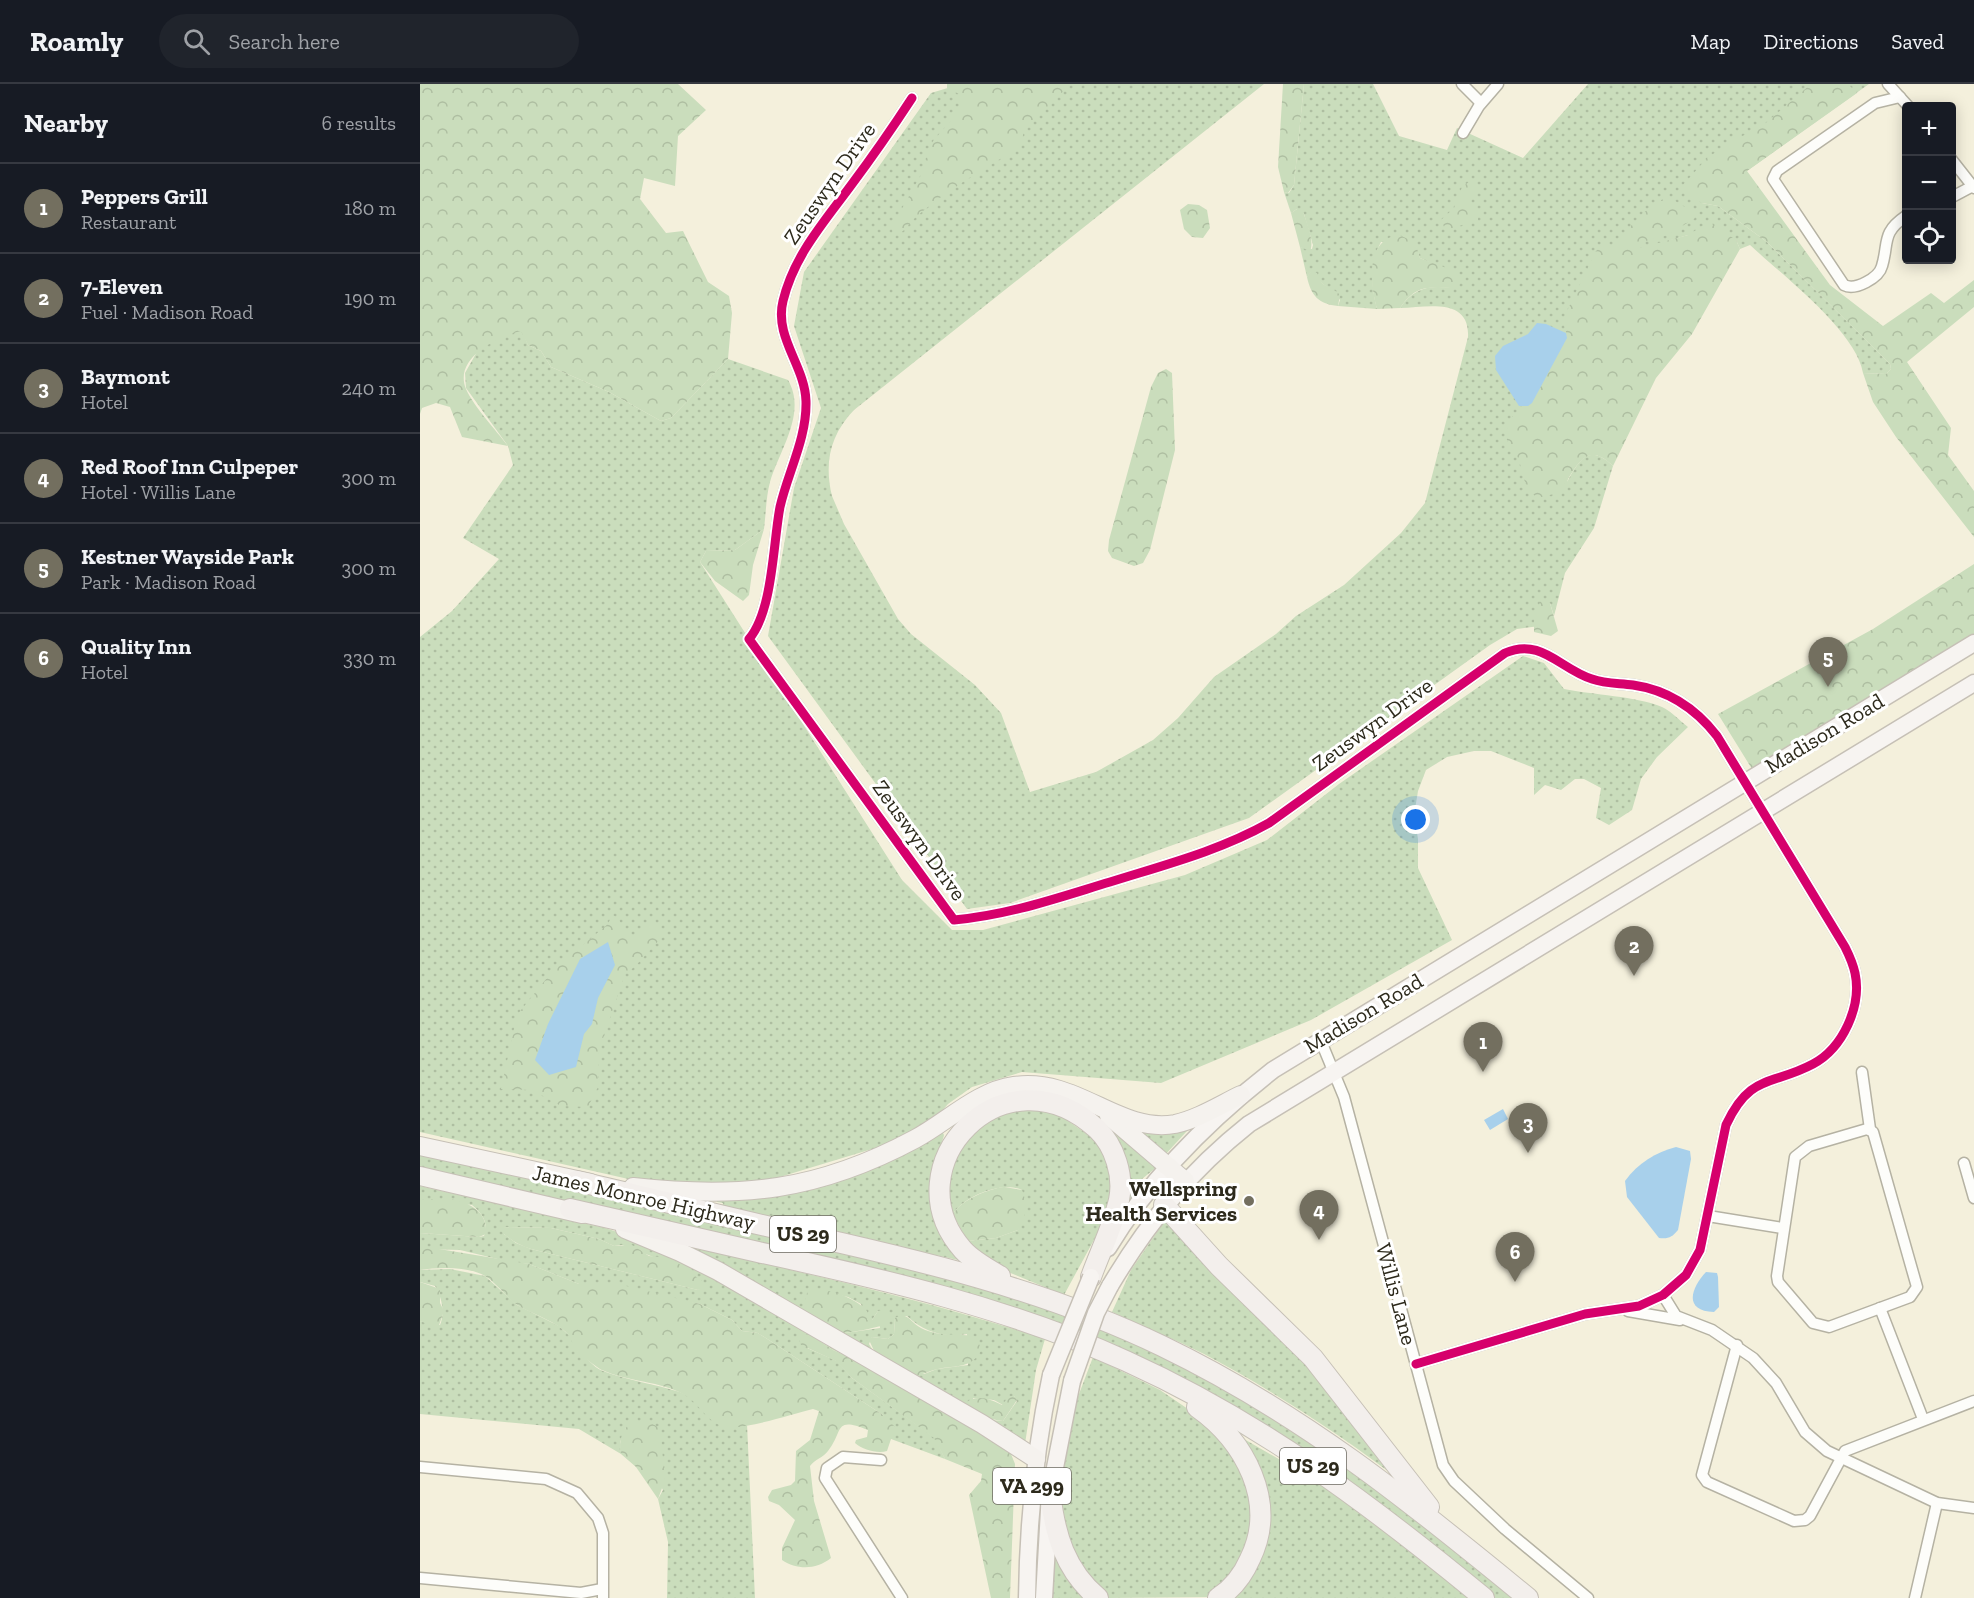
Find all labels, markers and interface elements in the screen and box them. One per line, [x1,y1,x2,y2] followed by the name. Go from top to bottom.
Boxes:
[159,14,579,68] search box
[30,25,123,58] text: Roamly
[180,25,213,58] icon: search
[228,28,340,55] text: Search here
[1691,29,1731,54] text: Map
[1764,29,1858,54] text: Directions
[1891,29,1944,54] text: Saved
[1902,102,1956,264] map controls
[1902,102,1956,156] button: +
[24,107,108,139] text: Nearby
[322,111,396,135] text: 6 results
[777,117,881,249] street label: Zeuswyn Drive
[1902,156,1956,210] button: −
[81,183,208,210] text: Peppers Grill
[39,196,48,220] text: 1
[344,196,396,220] text: 180 m
[81,210,177,234] text: Restaurant
[1902,210,1956,264] button: locate
[81,273,163,300] text: 7-Eleven
[38,286,49,310] text: 2
[344,286,396,310] text: 190 m
[81,300,253,324] text: Fuel · Madison Road
[81,363,170,390] text: Baymont
[38,376,49,400] text: 3
[342,376,396,400] text: 240 m
[81,390,128,414] text: Hotel
[81,453,298,480] text: Red Roof Inn Culpeper
[38,466,49,490] text: 4
[341,466,396,490] text: 300 m
[81,480,236,504] text: Hotel · Willis Lane
[81,543,294,570] text: Kestner Wayside Park
[38,556,49,580] text: 5
[341,556,396,580] text: 300 m
[81,570,256,594] text: Park · Madison Road
[81,633,191,660] text: Quality Inn
[1808,638,1848,687] pin: 5
[38,646,49,670] text: 6
[343,646,396,670] text: 330 m
[81,660,128,684] text: Hotel
[1307,672,1438,777] street label: Zeuswyn Drive
[1760,687,1889,779] street label: Madison Road
[867,775,972,906] street label: Zeuswyn Drive
[1401,805,1430,834] your location
[1614,926,1654,976] pin: 2
[1299,967,1428,1059] street label: Madison Road
[1464,1022,1502,1072] pin: 1
[1508,1104,1548,1153] pin: 3
[530,1159,759,1236] street label: James Monroe Highway
[1085,1175,1237,1227] place label: Wellspring Health Services
[1300,1190,1338,1240] pin: 4
[1242,1194,1256,1208] marker: Wellspring Health Services
[770,1216,836,1252] road number: US 29
[1496,1232,1534,1282] pin: 6
[1370,1240,1423,1348] street label: Willis Lane
[1280,1448,1346,1484] road number: US 29
[993,1468,1071,1504] road number: VA 299

